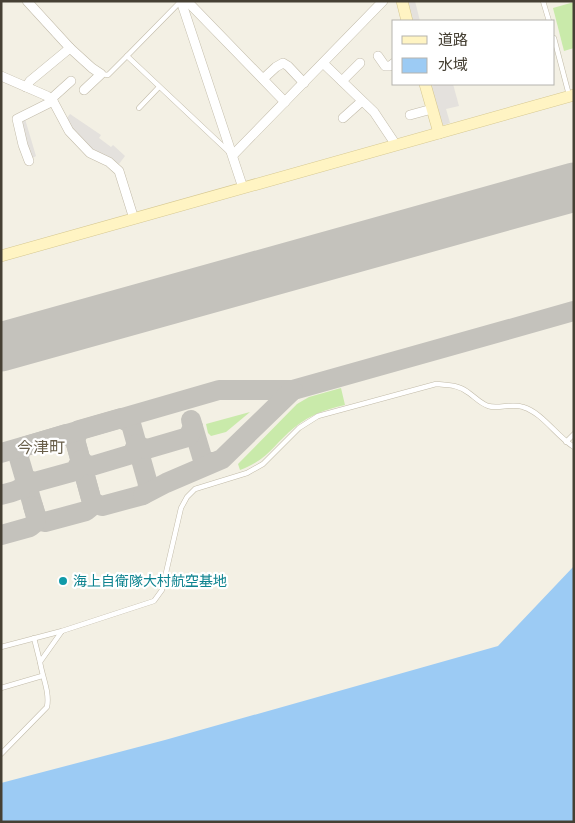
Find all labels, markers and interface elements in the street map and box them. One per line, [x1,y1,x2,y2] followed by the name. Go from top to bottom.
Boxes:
[392,20,555,85] legend
[438,30,468,49] text: 道路
[438,55,468,74] text: 水域
[17,437,65,457] district label: 今津町
[73,572,227,589] place label: 海上自衛隊大村航空基地
[57,575,69,587] marker: 海上自衛隊大村航空基地

